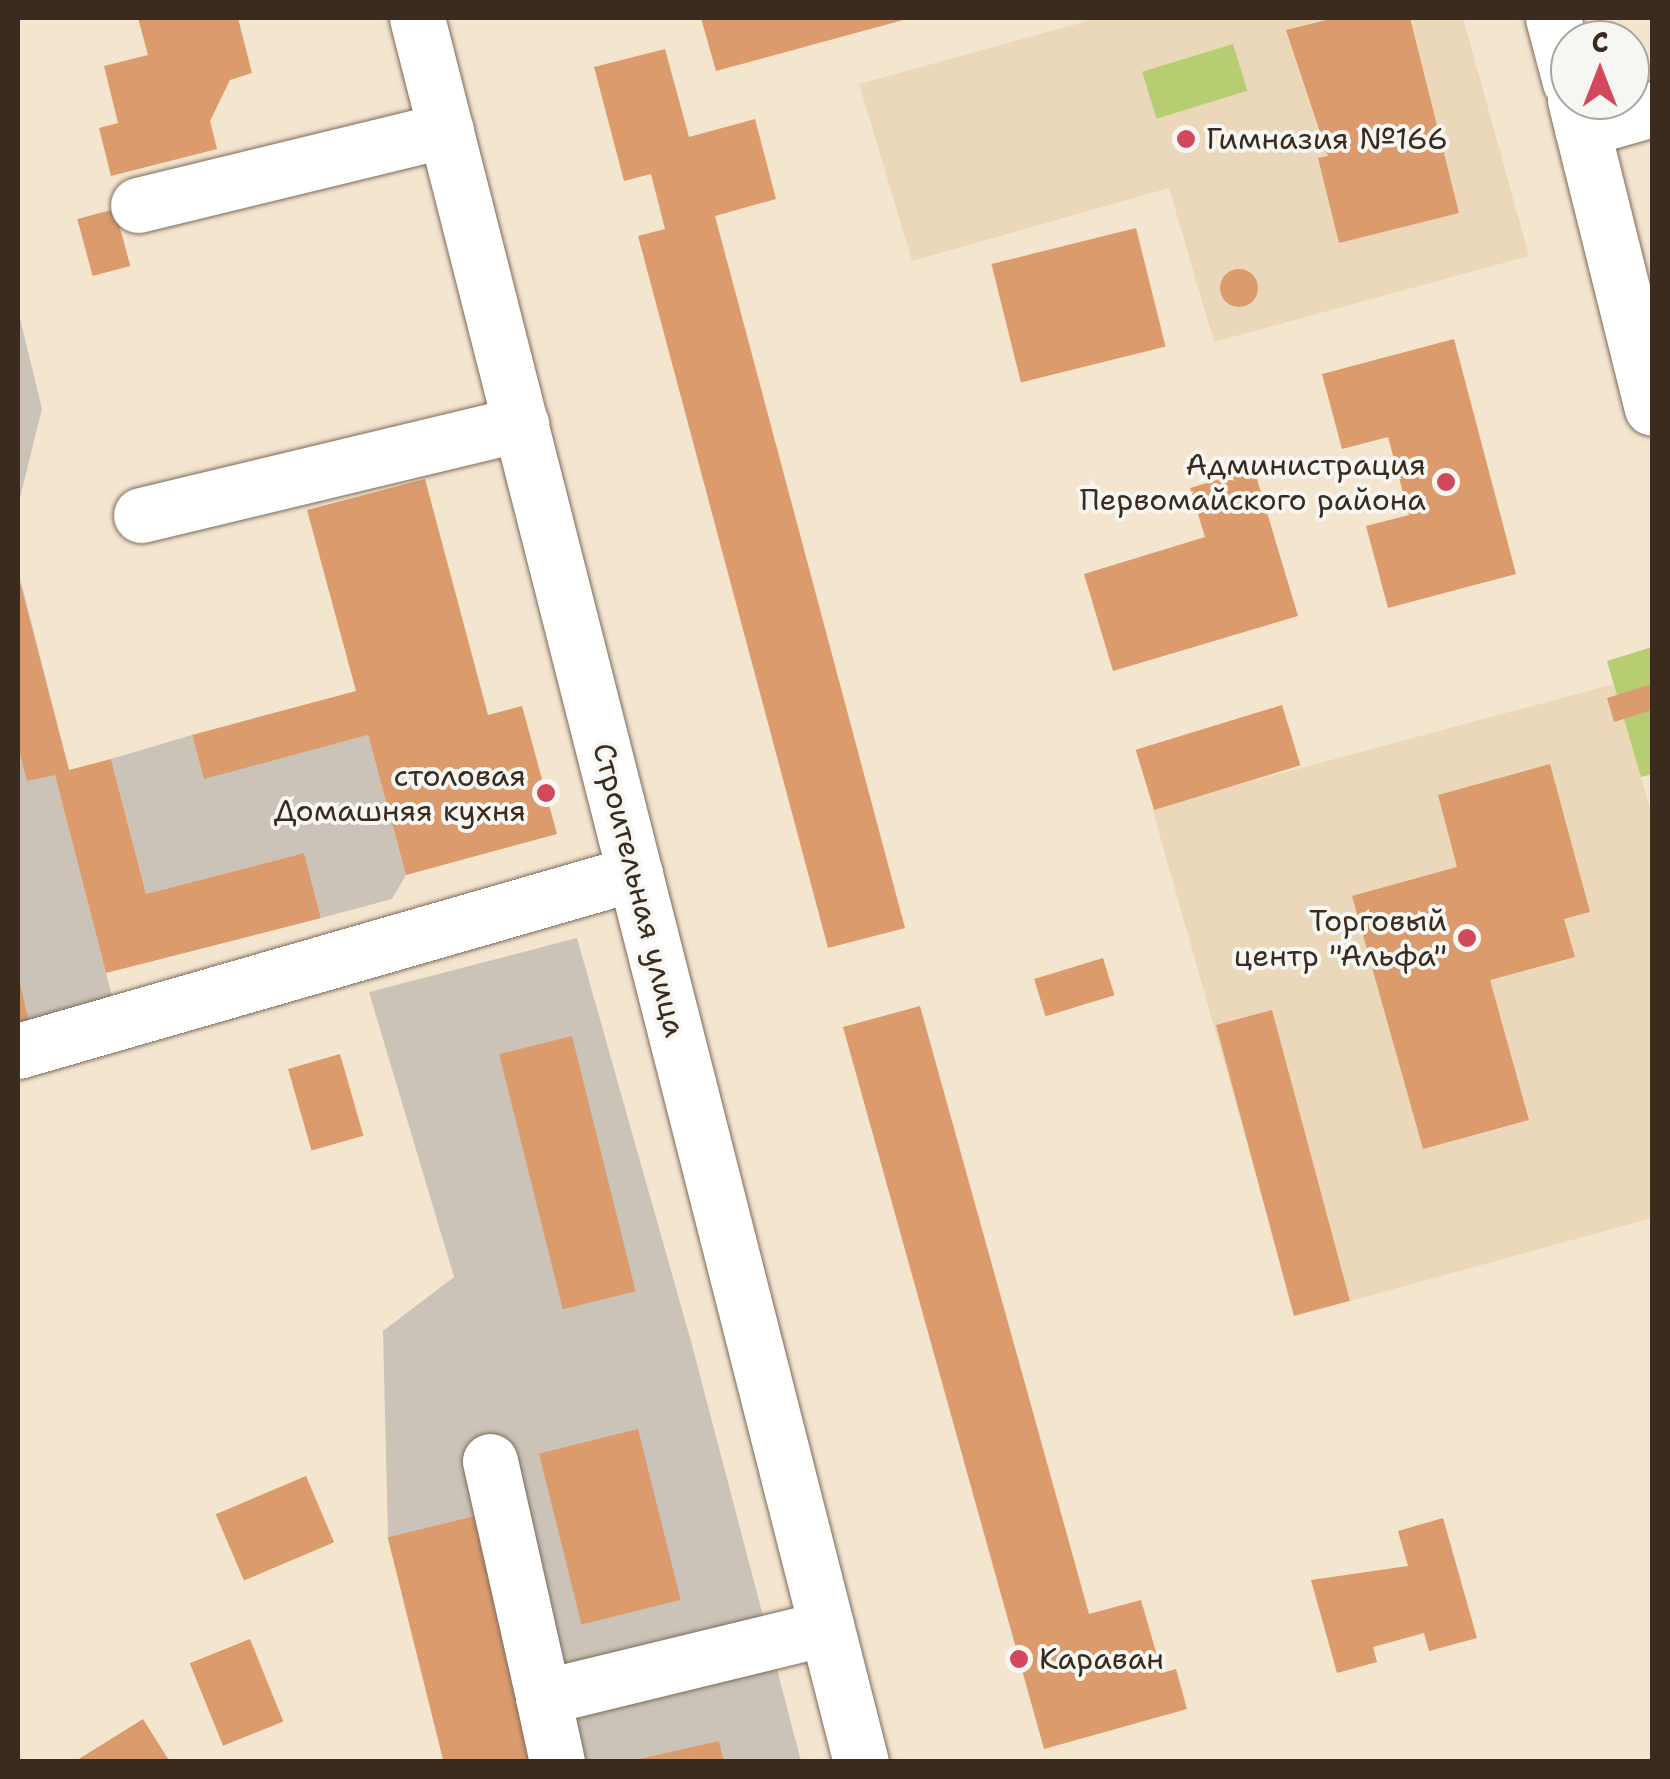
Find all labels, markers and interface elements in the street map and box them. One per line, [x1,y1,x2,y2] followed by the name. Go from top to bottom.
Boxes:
[1550,20,1650,120] north arrow
[1591,23,1609,61] text: С
[1206,121,1448,157] place label: Гимназия №166
[1175,128,1197,150] marker: Гимназия №166
[1080,447,1426,518] place label: Администрация Первомайского района
[1435,471,1457,493] marker: Администрация Первомайского района
[585,739,693,1041] street label: Строительная улица
[274,758,526,828] place label: столовая Домашняя кухня
[535,782,557,804] marker: столовая Домашняя кухня
[1234,903,1447,974] place label: Торговый центр "Альфа"
[1456,927,1478,949] marker: Торговый центр "Альфа"
[1039,1641,1164,1677] place label: Караван
[1008,1648,1030,1670] marker: Караван

